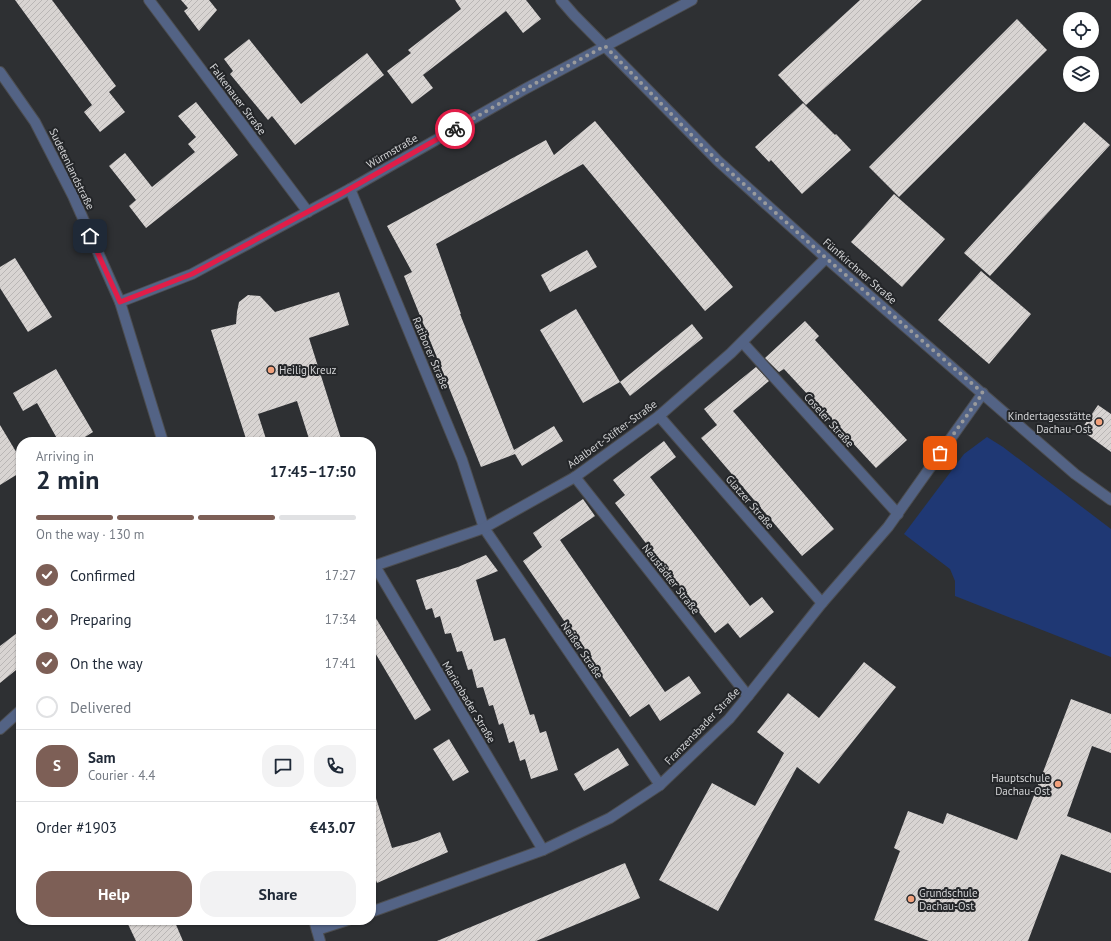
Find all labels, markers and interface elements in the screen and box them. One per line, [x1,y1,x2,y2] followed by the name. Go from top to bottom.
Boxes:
[1063,12,1099,92] map controls
[1063,12,1099,48] button: locate
[1063,56,1099,92] button: layers
[207,61,270,138] street label: Falkenauer Straße
[435,109,475,149] courier
[444,118,466,140] icon: bike
[46,126,98,212] street label: Sudetenlandstraße
[364,130,421,171] street label: Würmstraße
[73,219,107,253] pin
[79,225,101,247] icon: home
[820,235,900,307] street label: Fünfkirchner Straße
[409,315,453,392] street label: Ratiborer Straße
[279,363,337,377] place label: Heilig Kreuz
[266,365,276,375] marker: Heilig Kreuz
[801,390,857,450] street label: Coseler Straße
[564,396,660,471] street label: Adalbert-Stifter-Straße
[1008,409,1091,436] place label: Kindertagesstätte Dachau-Ost
[1094,417,1104,427] marker: Kindertagesstätte Dachau-Ost
[923,436,957,470] pin
[929,442,951,464] icon: bag
[36,448,94,465] text: Arriving in
[270,462,356,481] text: 17:45–17:50
[36,463,99,496] text: 2 min
[723,472,778,532] street label: Glatzer Straße
[36,526,144,543] text: On the way · 130 m
[639,541,703,617] street label: Neustädter Straße
[36,564,58,586] icon: check
[70,566,135,585] text: Confirmed
[325,567,356,584] text: 17:27
[36,608,58,630] icon: check
[70,610,132,629] text: Preparing
[325,611,356,628] text: 17:34
[558,619,606,681] street label: Neißer Straße
[36,652,58,674] icon: check
[70,654,143,673] text: On the way
[325,655,356,672] text: 17:41
[439,659,499,746] street label: Marienbader Straße
[661,684,743,768] street label: Franzensbader Straße
[70,698,131,717] text: Delivered
[262,745,304,787] button: chat
[314,745,356,787] button: phone
[88,748,115,767] text: Sam
[53,756,61,775] text: S
[88,767,155,784] text: Courier · 4.4
[991,771,1050,798] place label: Hauptschule Dachau-Ost
[1053,779,1063,789] marker: Hauptschule Dachau-Ost
[36,818,117,837] text: Order #1903
[310,818,356,837] text: €43.07
[36,871,192,917] button: Help
[200,871,356,917] button: Share
[919,886,978,913] place label: Grundschule Dachau-Ost
[906,894,916,904] marker: Grundschule Dachau-Ost

